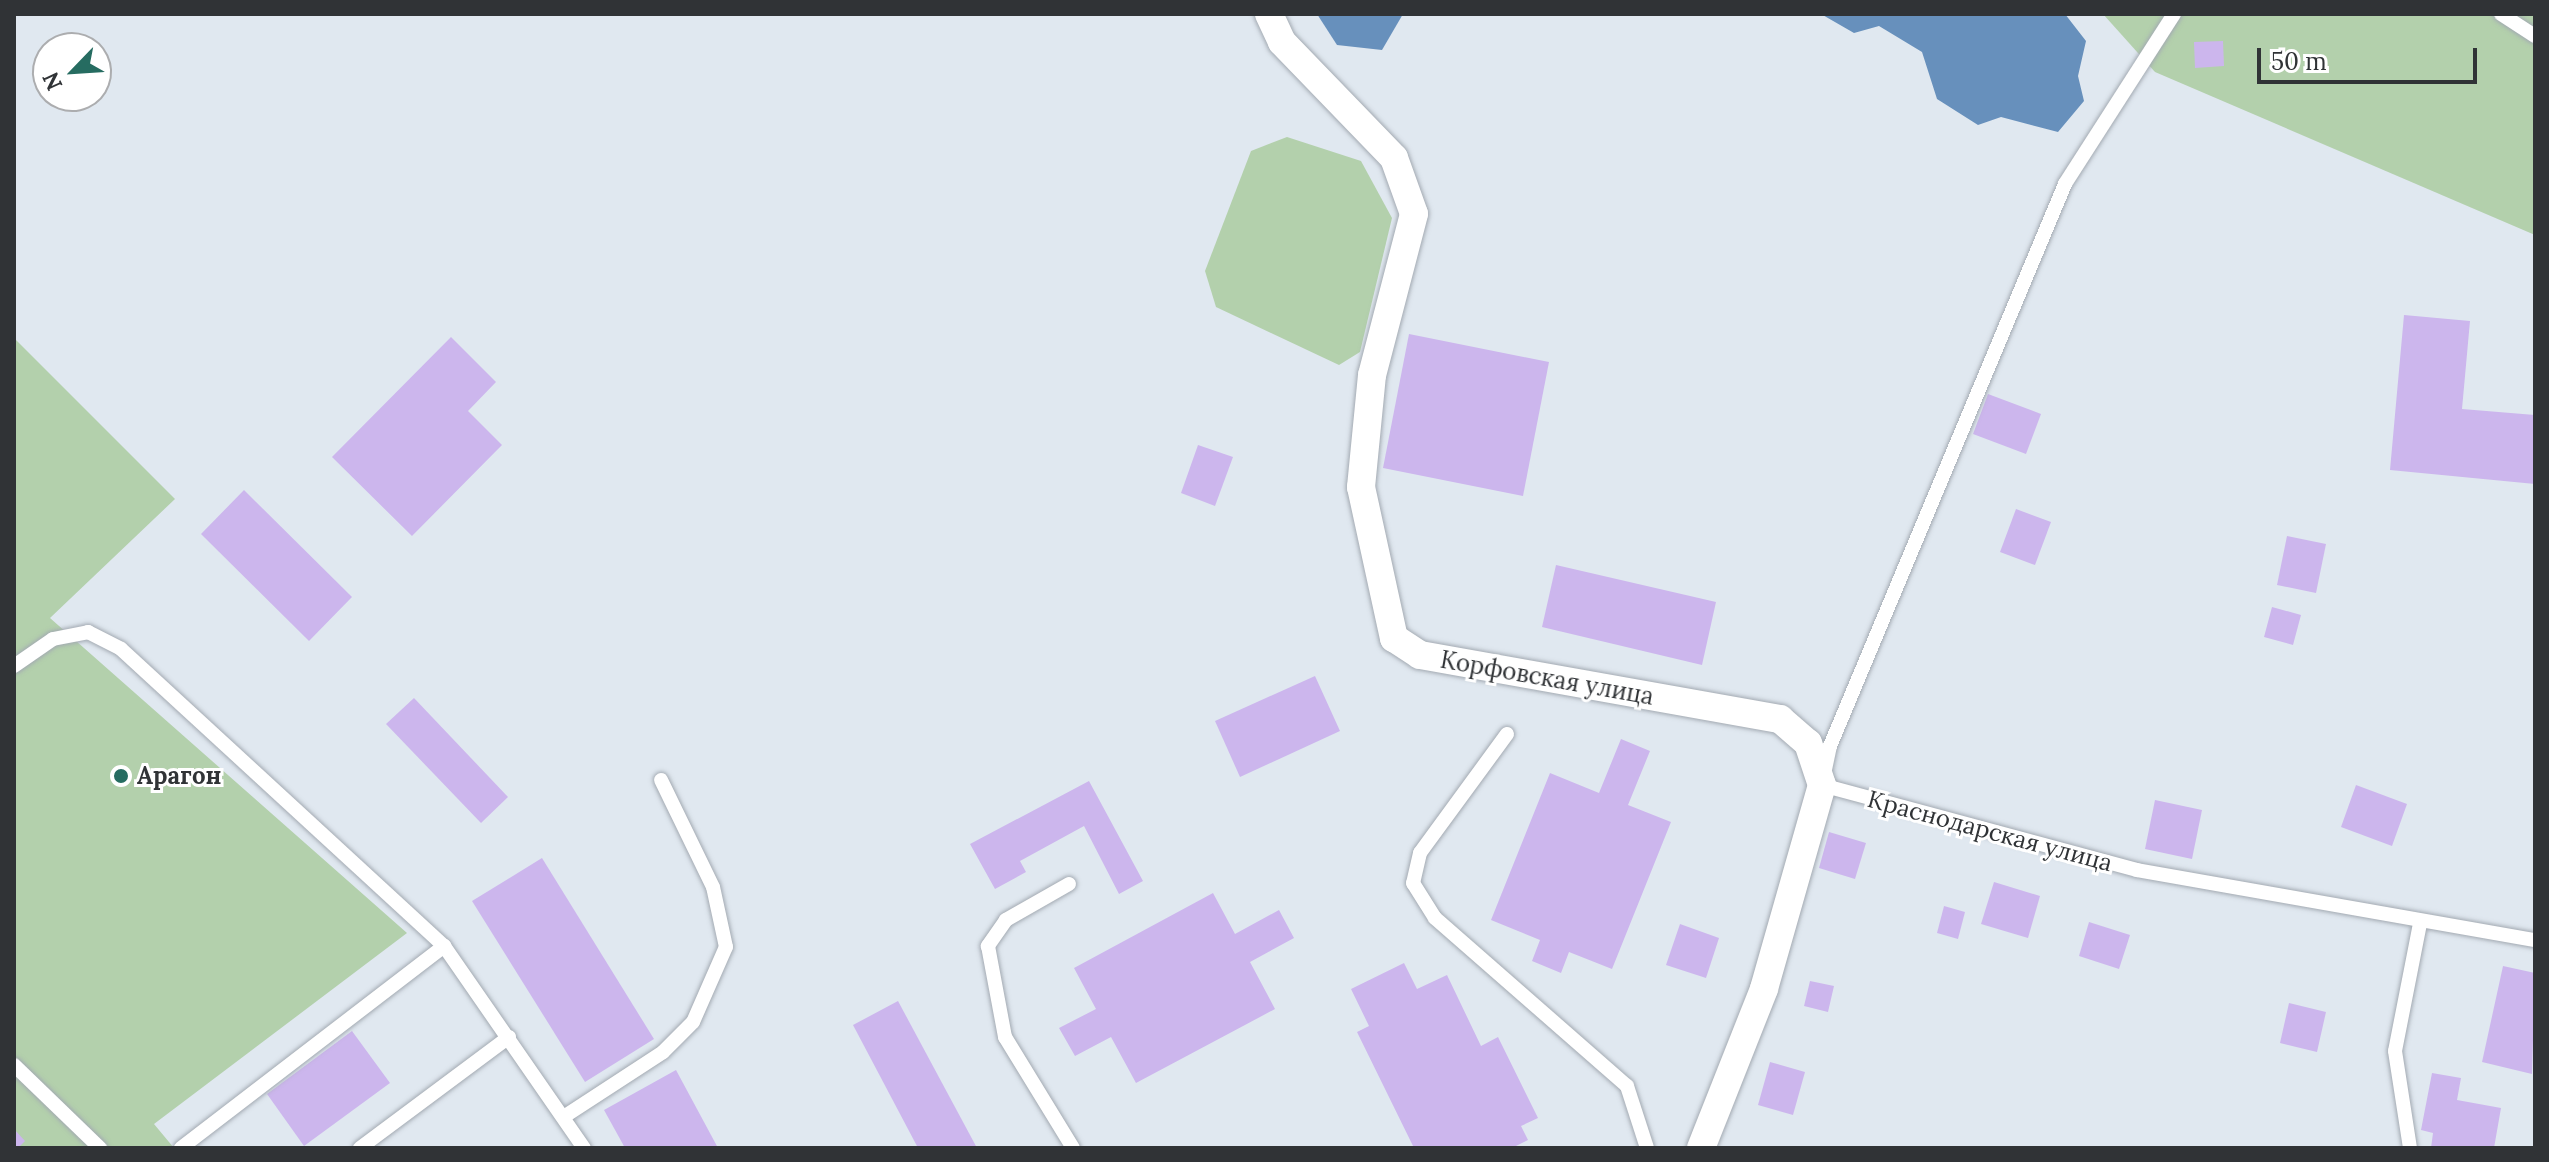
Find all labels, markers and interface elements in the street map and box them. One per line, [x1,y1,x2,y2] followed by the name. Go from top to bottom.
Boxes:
[32,32,112,112] north arrow
[2261,32,2481,82] scale bar
[2271,46,2327,77] text: 50 m
[36,68,68,95] text: N
[1438,645,1656,711] street label: Корфовская улица
[137,762,222,790] place label: Арагон
[112,767,130,785] marker: Арагон
[1864,784,2116,878] street label: Краснодарская улица

